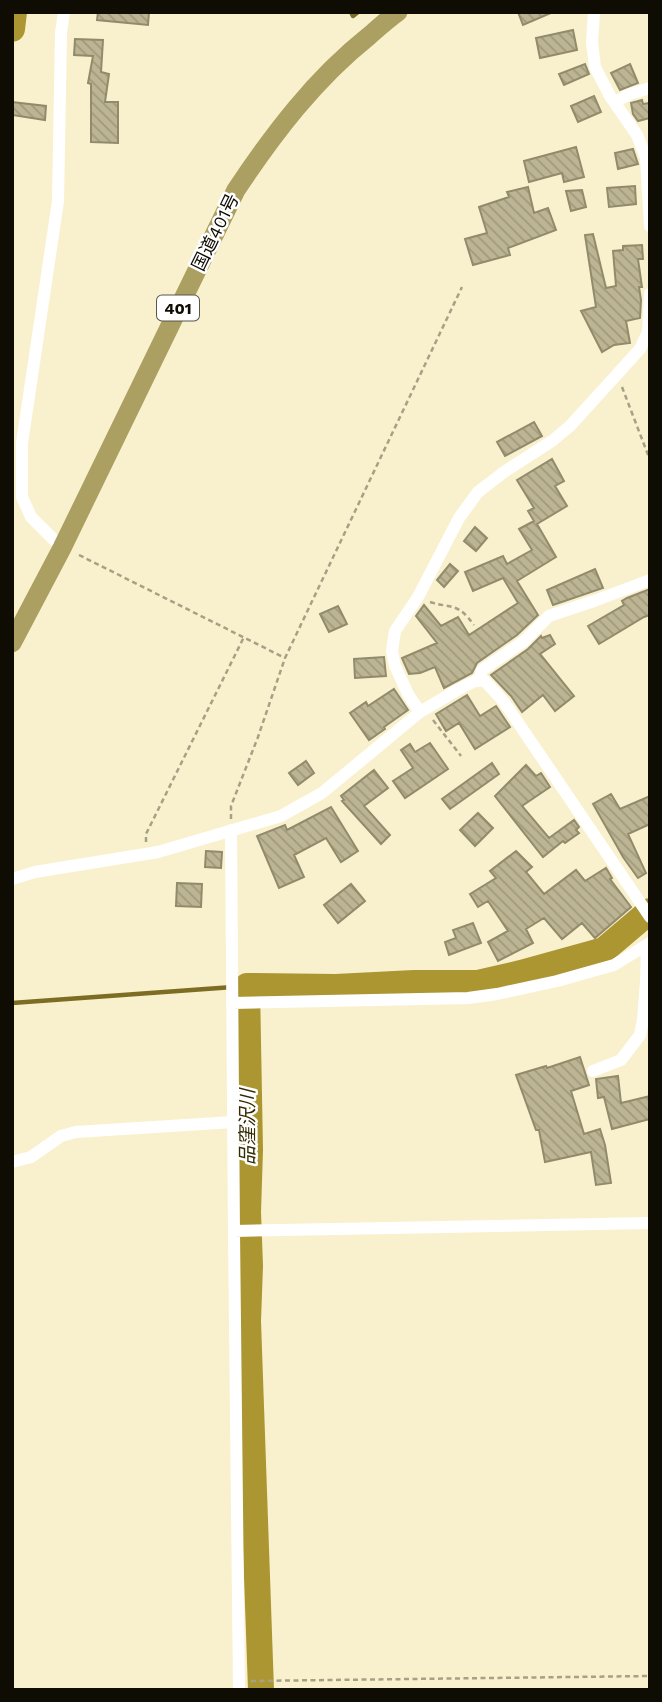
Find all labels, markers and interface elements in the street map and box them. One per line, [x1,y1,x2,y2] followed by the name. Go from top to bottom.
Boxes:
[187,190,243,274] street label: 国道401号
[157,296,199,320] road number: 401
[236,1087,259,1165] water label: 品窪沢川

